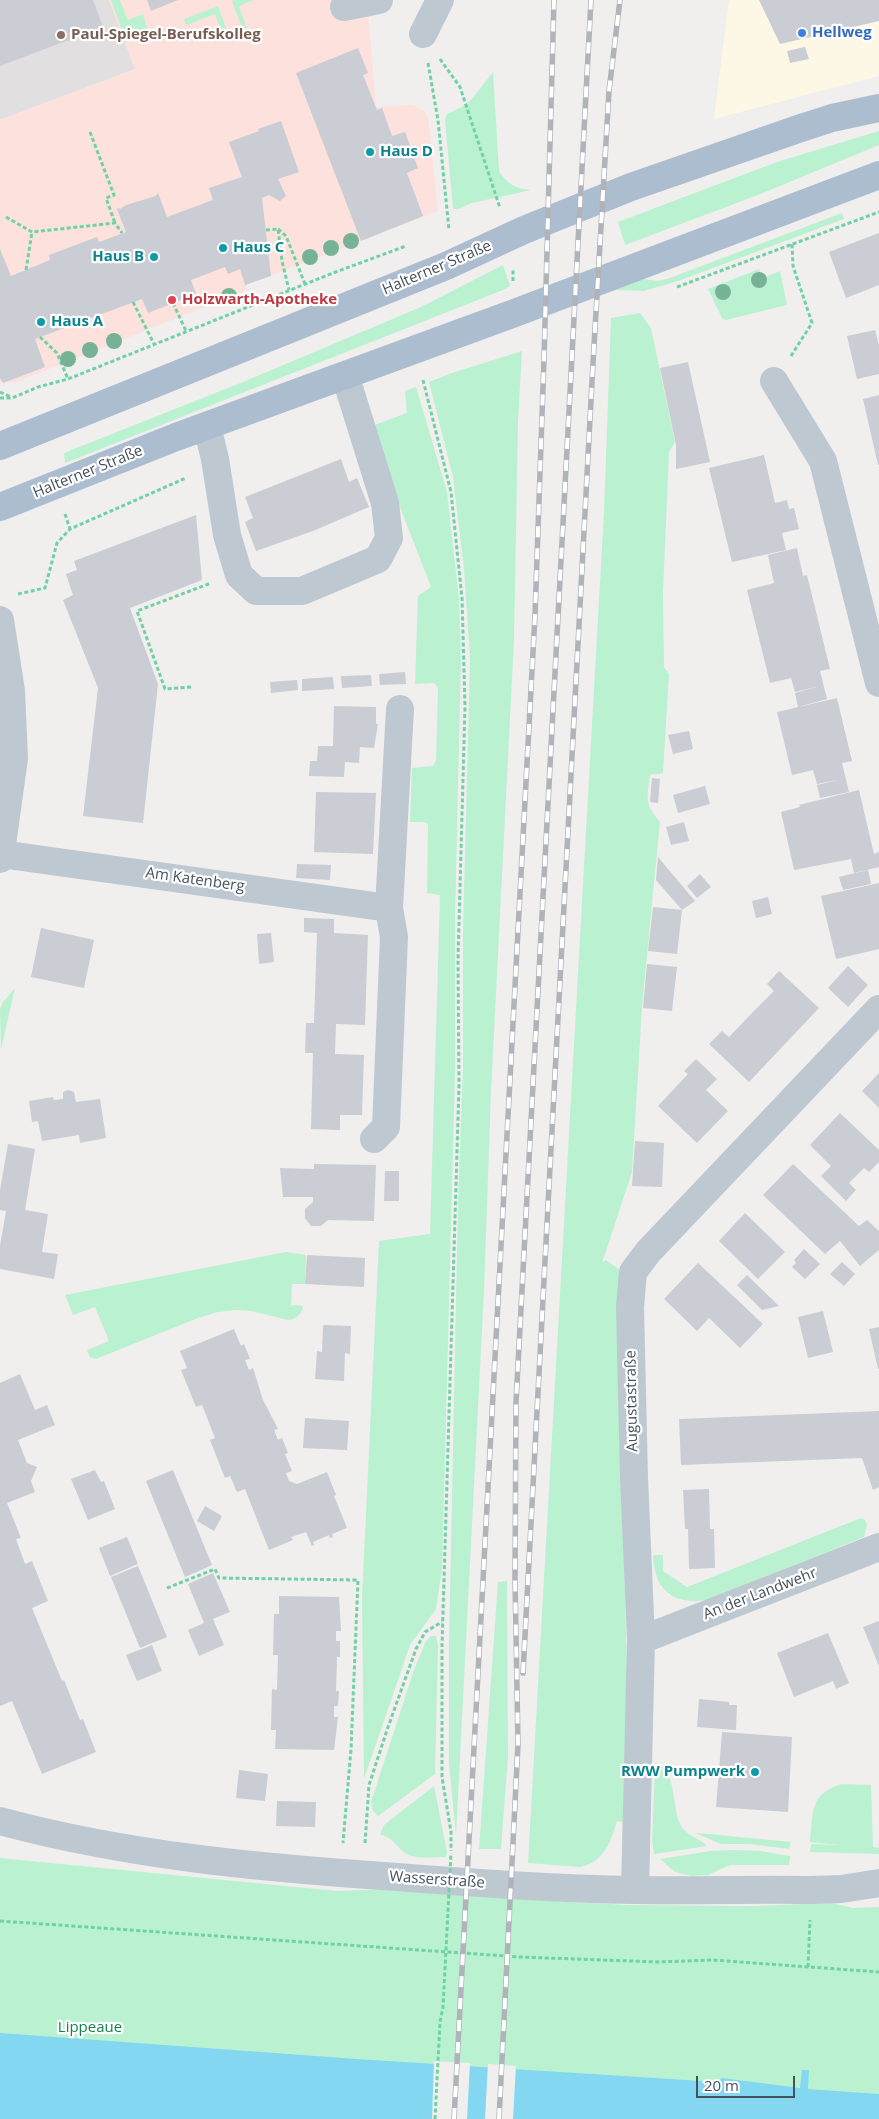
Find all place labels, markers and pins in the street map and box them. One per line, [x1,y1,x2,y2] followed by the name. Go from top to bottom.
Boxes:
[812,24,872,42] place label: Hellweg
[71,26,261,44] place label: Paul-Spiegel-Berufskolleg
[796,27,808,39] marker: Hellweg
[55,29,67,41] marker: Paul-Spiegel-Berufskolleg
[380,143,433,161] place label: Haus D
[364,146,376,158] marker: Haus D
[233,239,284,257] place label: Haus C
[217,242,229,254] marker: Haus C
[92,248,144,266] place label: Haus B
[148,251,160,263] marker: Haus B
[182,291,337,309] place label: Holzwarth-Apotheke
[166,294,178,306] marker: Holzwarth-Apotheke
[51,313,103,331] place label: Haus A
[35,316,47,328] marker: Haus A
[621,1763,745,1781] place label: RWW Pumpwerk
[749,1766,761,1778] marker: RWW Pumpwerk

